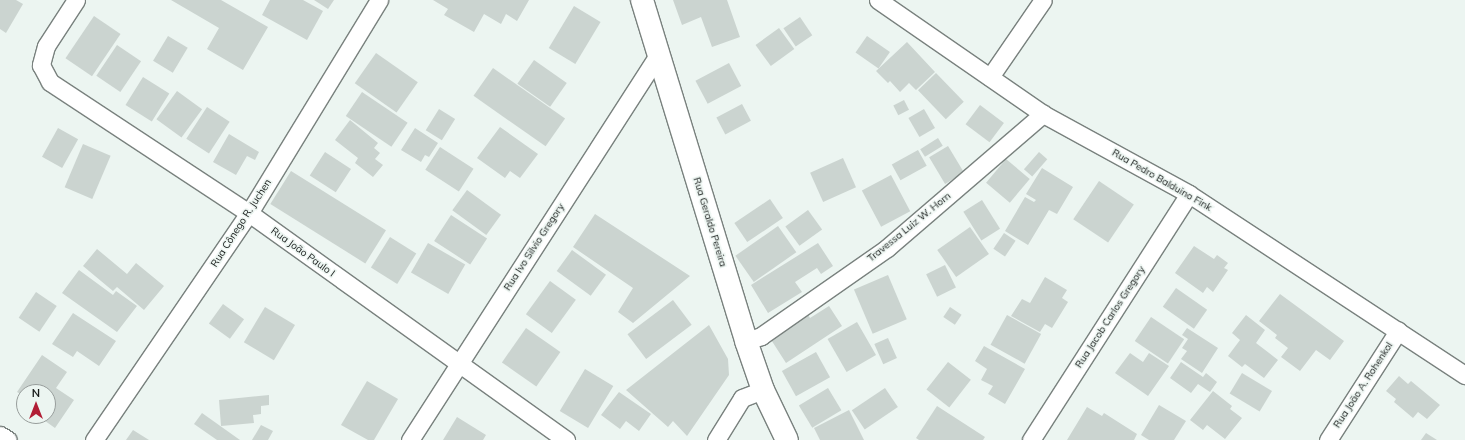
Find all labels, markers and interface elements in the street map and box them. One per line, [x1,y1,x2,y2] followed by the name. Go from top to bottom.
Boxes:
[1110,146,1214,214] street label: Rua Pedro Balduino Fink
[691,176,729,268] street label: Rua Geraldo Pereira
[208,177,274,269] street label: Rua Cônego R. Juchen
[865,190,953,264] street label: Travessa Luiz W. Horn
[501,201,567,293] street label: Rua Ivo Silvio Gregory
[269,225,337,279] street label: Rua João Paulo I
[1073,264,1147,370] street label: Rua Jacob Carlos Gregory
[1331,340,1395,430] street label: Rua João A. Rohenkol
[16,384,56,424] north arrow
[32,386,40,400] text: N

